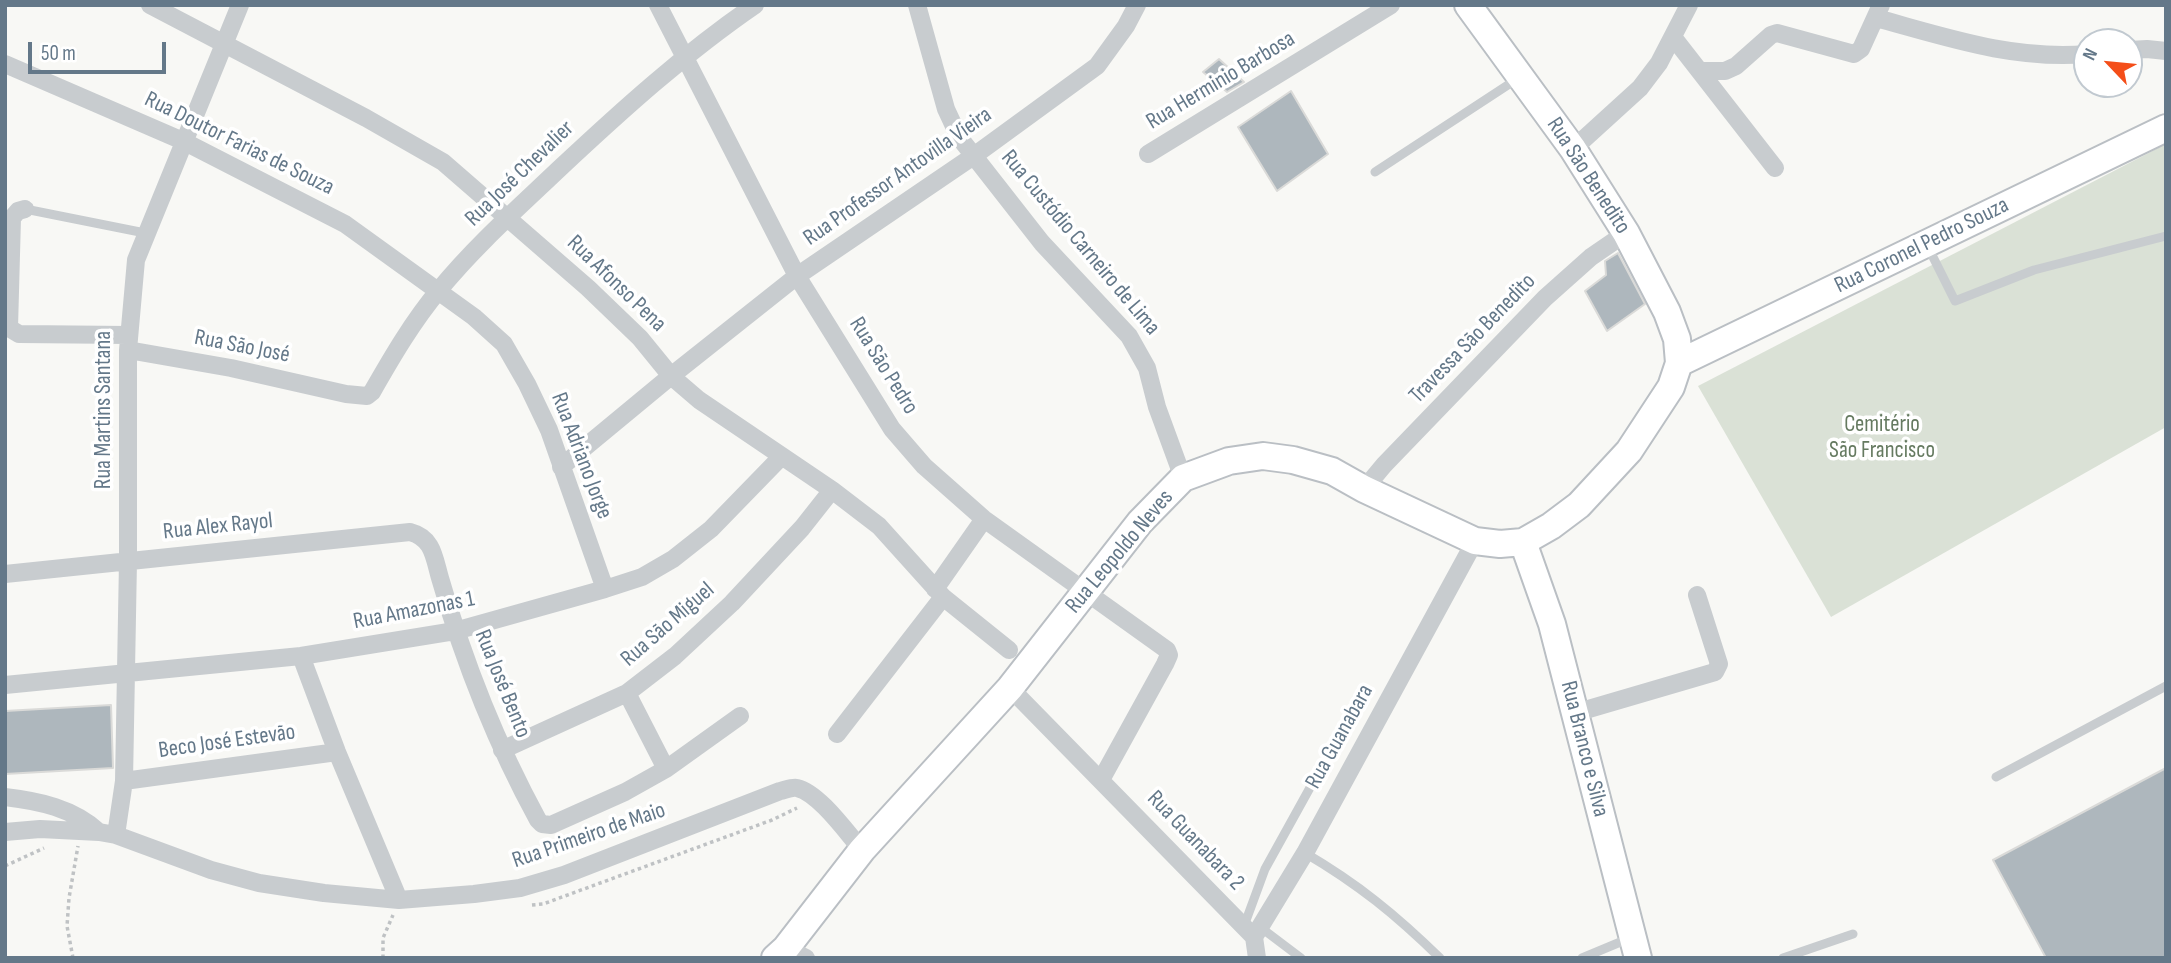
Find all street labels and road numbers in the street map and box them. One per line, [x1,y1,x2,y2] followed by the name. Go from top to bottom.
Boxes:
[1142,26,1300,136] street label: Rua Herminio Barbosa
[140,86,338,202] street label: Rua Doutor Farias de Souza
[799,102,997,252] street label: Rua Professor Antovilla Vieira
[1540,113,1636,239] street label: Rua São Benedito
[460,115,580,233] street label: Rua José Chevalier
[995,145,1165,341] street label: Rua Custódio Carneiro de Lima
[1831,192,2013,300] street label: Rua Coronel Pedro Souza
[561,230,671,338] street label: Rua Afonso Pena
[1404,268,1542,410] street label: Travessa São Benedito
[842,312,924,420] street label: Rua São Pedro
[192,324,292,370] street label: Rua São José
[90,331,118,489] street label: Rua Martins Santana
[544,389,618,523] street label: Rua Adriano Jorge
[1060,485,1180,619] street label: Rua Leopoldo Neves
[162,508,274,546] street label: Rua Alex Rayol
[616,577,720,673] street label: Rua São Miguel
[351,586,477,636] street label: Rua Amazonas 1
[468,626,536,742] street label: Rua José Bento
[1554,678,1614,820] street label: Rua Branco e Silva
[1300,680,1380,794] street label: Rua Guanabara
[157,719,297,765] street label: Beco José Estevão
[1141,785,1249,897] street label: Rua Guanabara 2
[509,797,669,875] street label: Rua Primeiro de Maio

